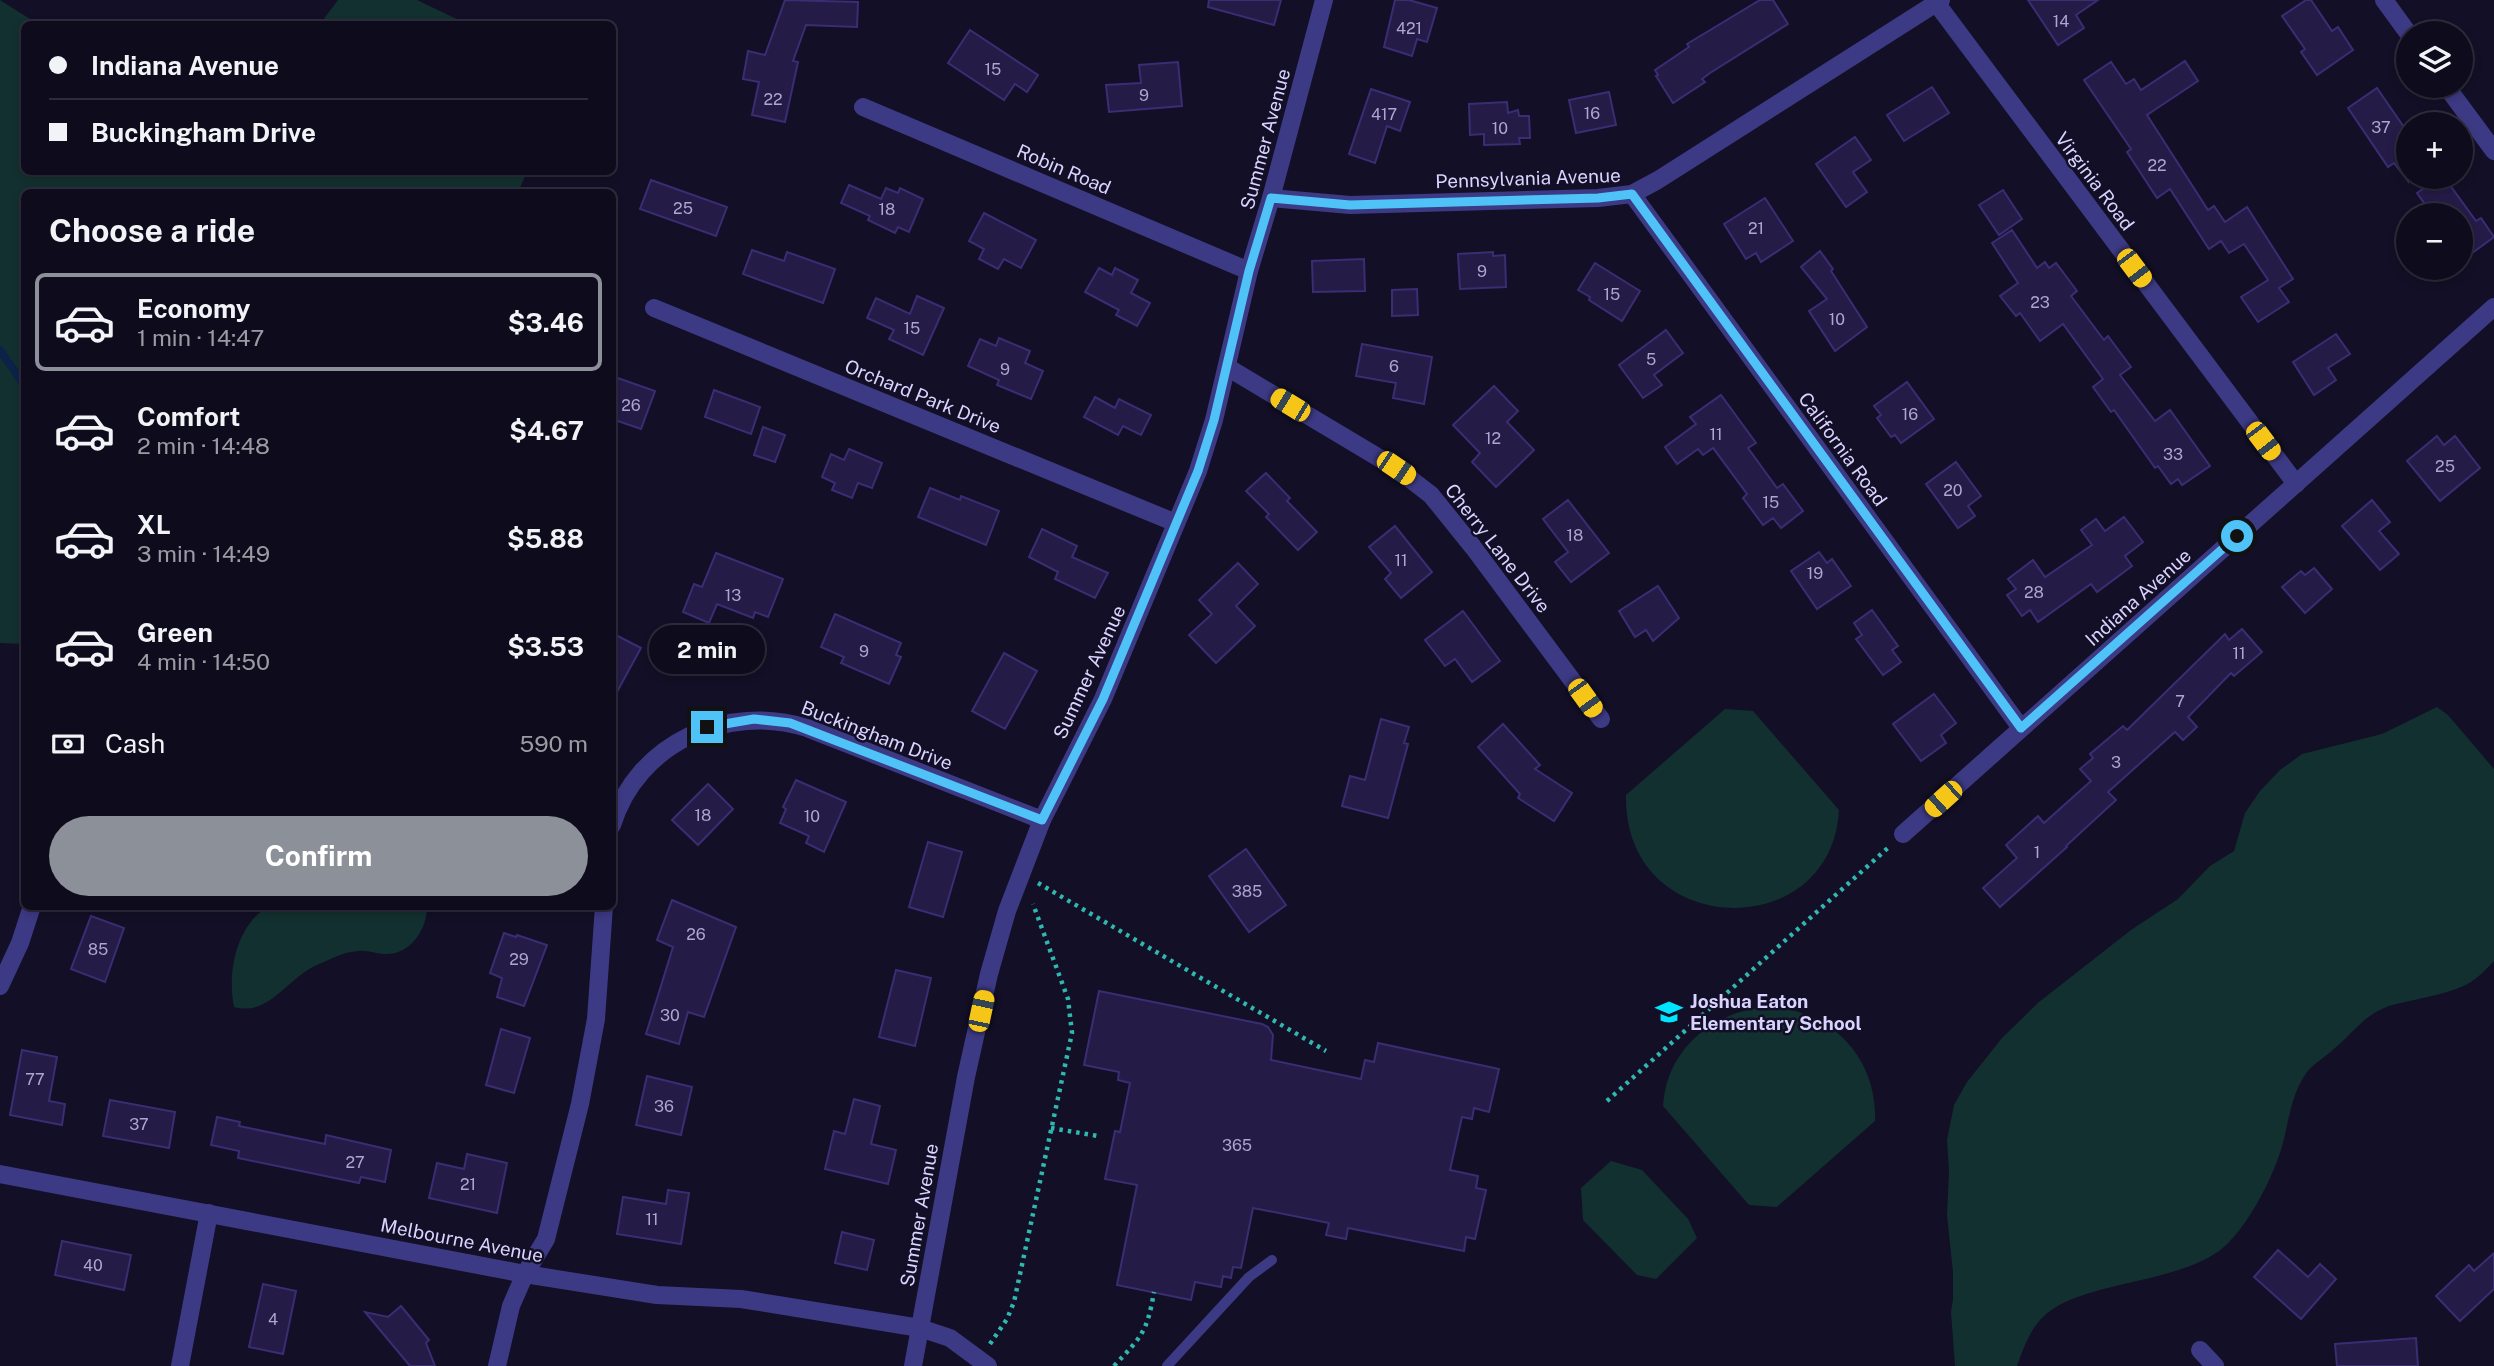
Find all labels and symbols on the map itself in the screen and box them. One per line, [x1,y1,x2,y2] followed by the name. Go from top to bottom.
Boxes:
[2053,12,2069,31] house number: 14
[1396,19,1422,38] house number: 421
[985,60,1001,79] house number: 15
[1236,66,1294,212] street label: Summer Avenue
[1139,86,1149,105] house number: 9
[763,90,783,109] house number: 22
[1584,104,1600,123] house number: 16
[1371,105,1397,124] house number: 417
[2371,118,2391,137] house number: 37
[1492,119,1508,138] house number: 10
[2051,128,2139,234] street label: Virginia Road
[1014,139,1114,199] street label: Robin Road
[2147,156,2167,175] house number: 22
[1435,164,1621,192] street label: Pennsylvania Avenue
[673,199,693,218] house number: 25
[879,200,895,219] house number: 18
[1748,219,1764,238] house number: 21
[2113,245,2156,291] car
[1477,262,1487,281] house number: 9
[1604,285,1620,304] house number: 15
[2030,293,2050,312] house number: 23
[1829,310,1845,329] house number: 10
[904,319,920,338] house number: 15
[1646,350,1656,369] house number: 5
[842,355,1004,437] street label: Orchard Park Drive
[1389,357,1399,376] house number: 6
[1000,360,1010,379] house number: 9
[1267,385,1314,425] car
[1794,388,1892,510] street label: California Road
[621,396,641,415] house number: 26
[1902,405,1918,424] house number: 16
[2242,418,2285,464] car
[1709,425,1723,444] house number: 11
[1485,429,1501,448] house number: 12
[2163,445,2183,464] house number: 33
[1373,448,1420,488] car
[2435,457,2455,476] house number: 25
[1441,479,1555,617] street label: Cherry Lane Drive
[1943,481,1963,500] house number: 20
[1763,493,1779,512] house number: 15
[2221,520,2253,552] route start
[1567,526,1583,545] house number: 18
[2081,544,2195,650] street label: Indiana Avenue
[1394,551,1408,570] house number: 11
[1807,564,1823,583] house number: 19
[2024,583,2044,602] house number: 28
[725,586,741,605] house number: 13
[1048,602,1130,742] street label: Summer Avenue
[649,626,765,674] callout: 2 min
[859,642,869,661] house number: 9
[2232,644,2246,663] house number: 11
[1565,675,1606,721] car
[2175,692,2185,711] house number: 7
[798,696,956,774] street label: Buckingham Drive
[691,711,723,743] route end
[2111,753,2121,772] house number: 3
[1921,777,1966,821] car
[695,806,711,825] house number: 18
[804,807,820,826] house number: 10
[2034,843,2040,862] house number: 1
[1232,882,1262,901] house number: 385
[686,925,706,944] house number: 26
[88,940,108,959] house number: 85
[509,950,529,969] house number: 29
[967,988,996,1034] car
[1690,990,1862,1034] place label: Joshua Eaton Elementary School
[1654,997,1684,1027] school or university icon: Joshua Eaton Elementary School
[660,1006,680,1025] house number: 30
[25,1070,45,1089] house number: 77
[654,1097,674,1116] house number: 36
[129,1115,149,1134] house number: 37
[1222,1136,1252,1155] house number: 365
[896,1142,942,1288] street label: Summer Avenue
[345,1153,365,1172] house number: 27
[460,1175,476,1194] house number: 21
[645,1210,659,1229] house number: 11
[379,1213,545,1267] street label: Melbourne Avenue
[83,1256,103,1275] house number: 40
[268,1310,278,1329] house number: 4

